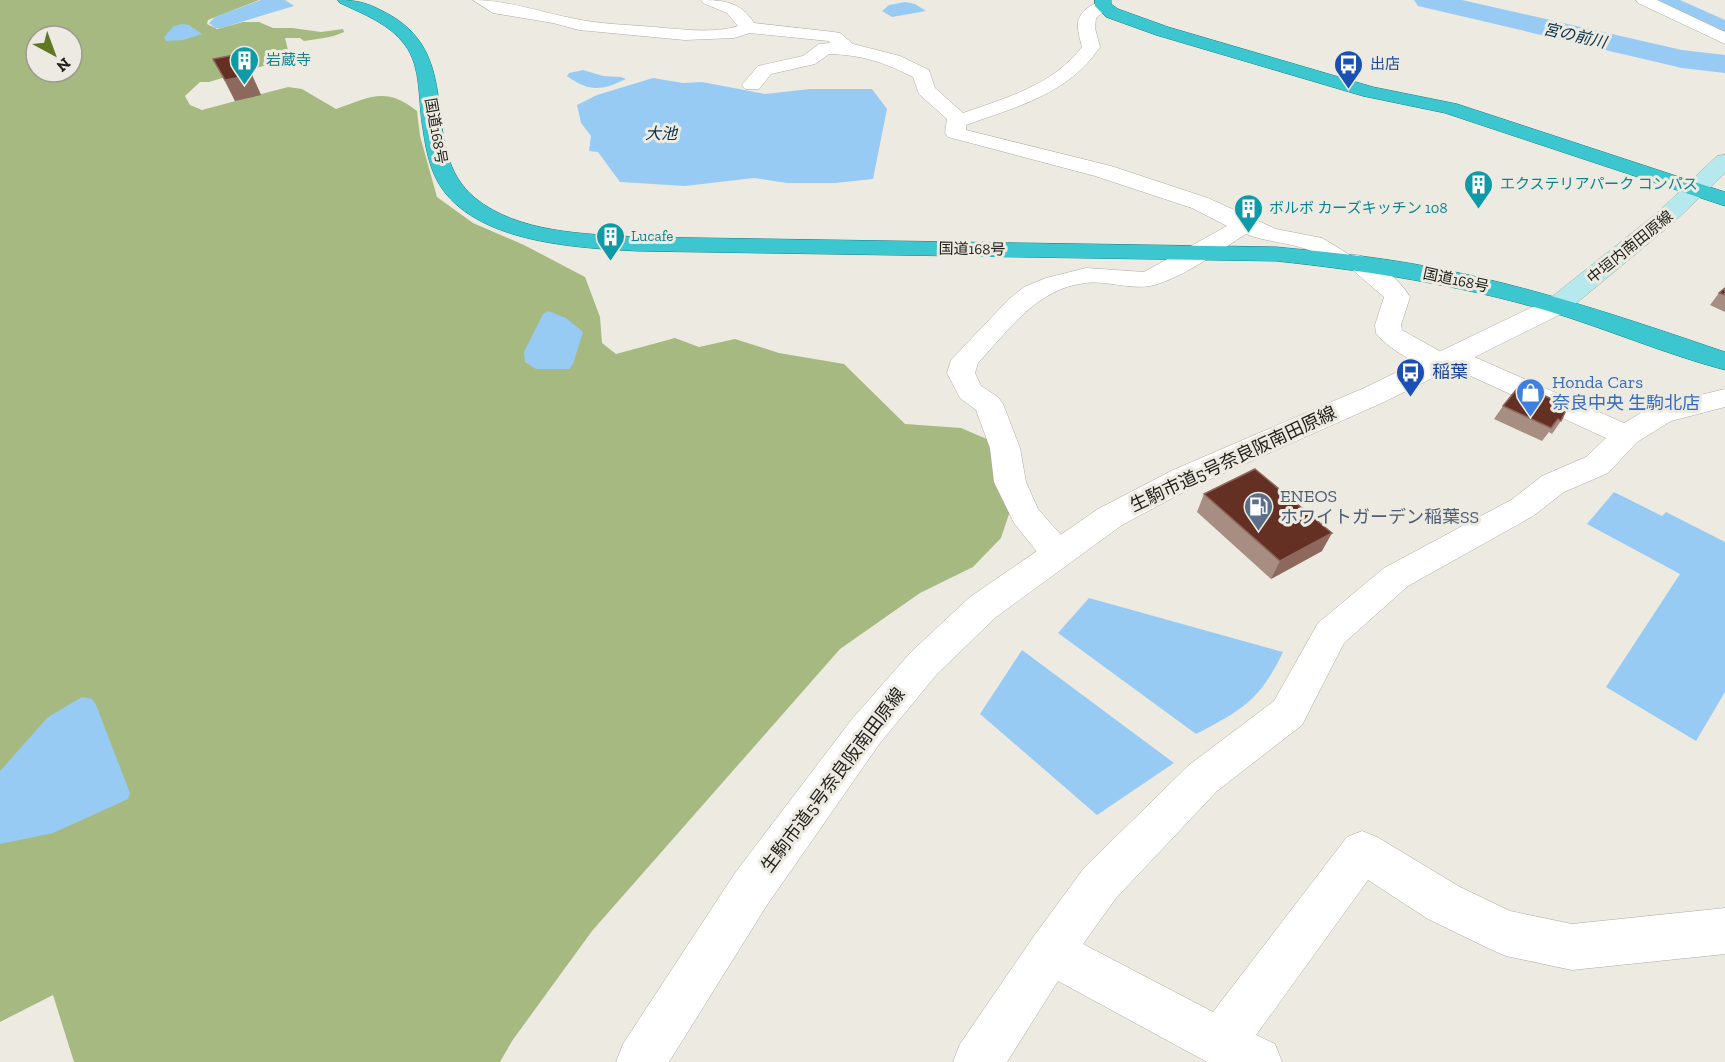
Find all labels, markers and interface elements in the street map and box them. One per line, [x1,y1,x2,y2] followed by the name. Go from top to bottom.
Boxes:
[1542,19,1610,52] water label: 宮の前川
[24,24,84,84] north arrow
[229,44,261,86] building icon: 岩蔵寺
[1333,48,1365,90] bus stop icon: 出店
[266,51,311,69] place label: 岩蔵寺
[53,54,74,76] text: N
[1370,55,1400,73] place label: 出店
[421,97,451,165] street label: 国道168号
[645,124,679,143] water label: 大池
[1463,168,1495,210] building icon: エクステリアパーク コンパス
[1500,175,1698,193] place label: エクステリアパーク コンパス
[1232,192,1264,234] building icon: ボルボ カーズキッチン 108
[1269,199,1448,217] place label: ボルボ カーズキッチン 108
[1584,207,1676,287] street label: 中垣内南田原線
[594,220,626,262] building icon: Lucafe
[631,227,673,245] place label: Lucafe
[938,239,1006,259] street label: 国道168号
[1421,264,1491,296] street label: 国道168号
[1395,356,1427,398] bus stop icon: 稲葉
[1432,361,1468,383] place label: 稲葉
[1552,371,1700,414] place label: Honda Cars 奈良中央 生駒北店
[1515,376,1547,418] shop icon: Honda Cars 奈良中央 生駒北店
[1126,401,1340,517] street label: 生駒市道5号奈良阪南田原線
[1280,485,1479,528] place label: ENEOS ホワイトガーデン稲葉SS
[1243,490,1275,532] fuel station icon: ENEOS ホワイトガーデン稲葉SS
[756,683,910,877] street label: 生駒市道5号奈良阪南田原線

